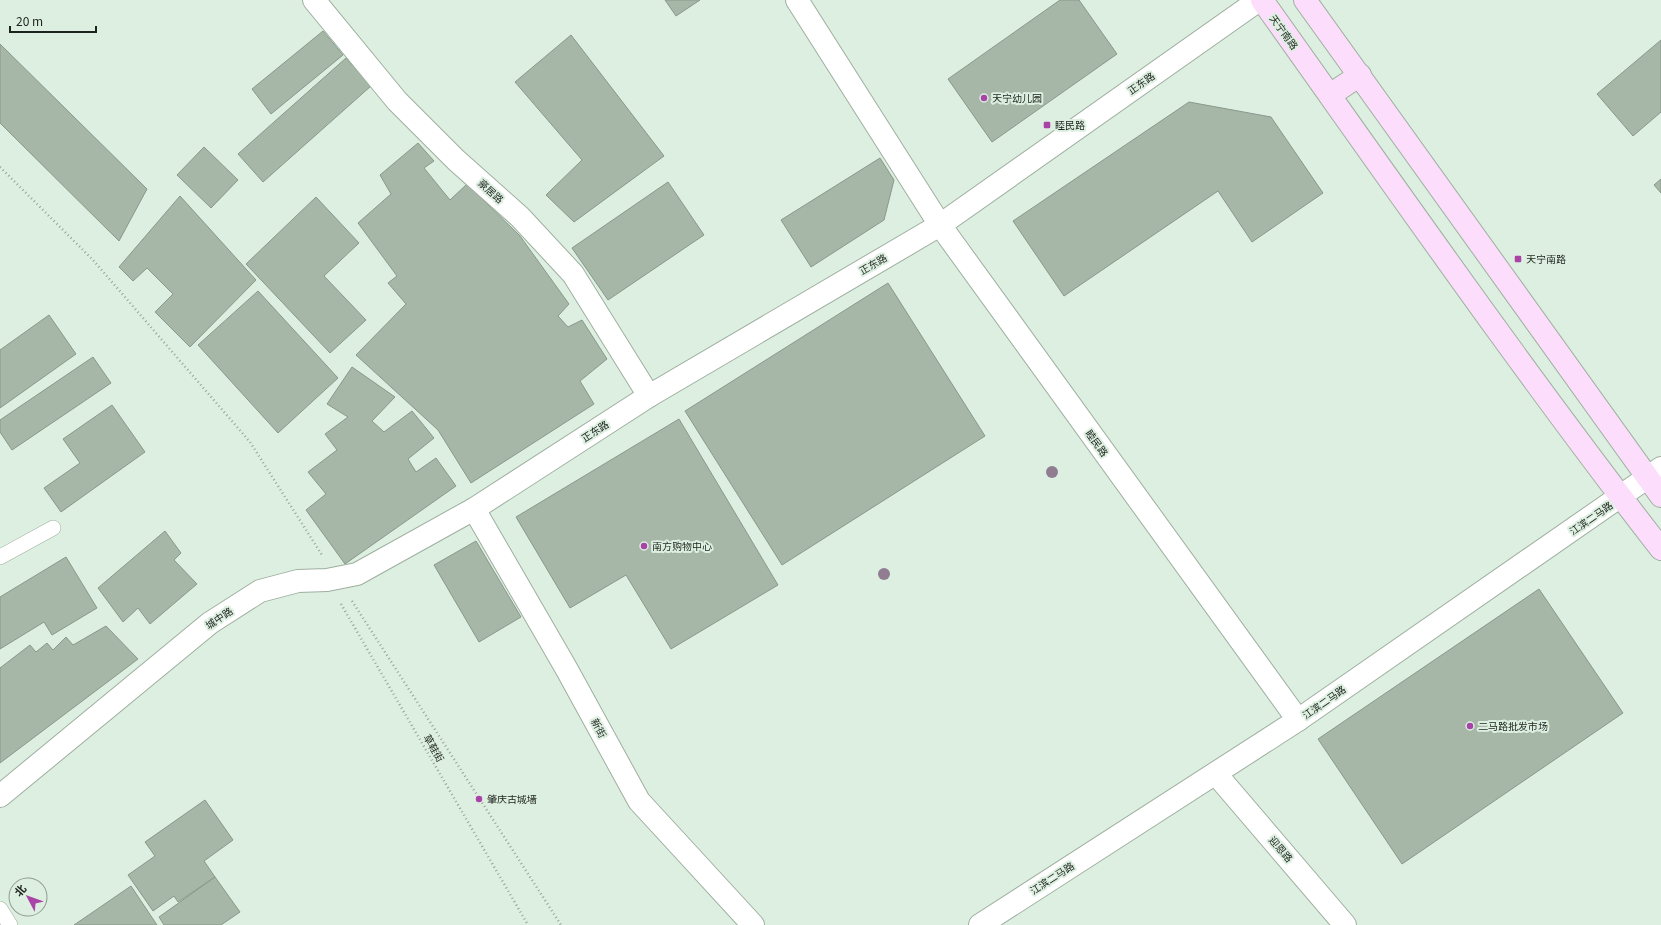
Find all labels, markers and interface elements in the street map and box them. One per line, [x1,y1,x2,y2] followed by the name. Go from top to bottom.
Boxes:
[10,8,96,34] scale bar
[1267,11,1302,52] street label: 天宁南路
[16,12,43,29] text: 20 m
[1124,68,1157,97] street label: 正东路
[992,90,1042,105] place label: 天宁幼儿园
[979,93,989,103] marker: 天宁幼儿园
[1055,117,1085,132] place label: 睦民路
[1042,120,1052,130] marker: 睦民路
[475,175,508,206] street label: 豪居路
[856,250,889,278] street label: 正东路
[1526,251,1566,266] place label: 天宁南路
[1513,254,1523,264] marker: 天宁南路
[578,416,611,445] street label: 正东路
[1083,426,1112,459] street label: 睦民路
[1566,497,1615,538] street label: 江滨二马路
[652,538,712,553] place label: 南方购物中心
[639,541,649,551] marker: 南方购物中心
[202,603,235,632] street label: 城中路
[1299,681,1348,722] street label: 江滨二马路
[588,715,611,740] street label: 新街
[1478,718,1548,733] place label: 二马路批发市场
[1465,721,1475,731] marker: 二马路批发市场
[420,731,448,764] street label: 草鞋街
[487,791,537,806] place label: 肇庆古城墙
[474,794,484,804] marker: 肇庆古城墙
[1266,832,1297,865] street label: 迎恩路
[1027,858,1077,897] street label: 江滨二马路
[8,877,48,917] north arrow
[10,880,29,899] text: 北

